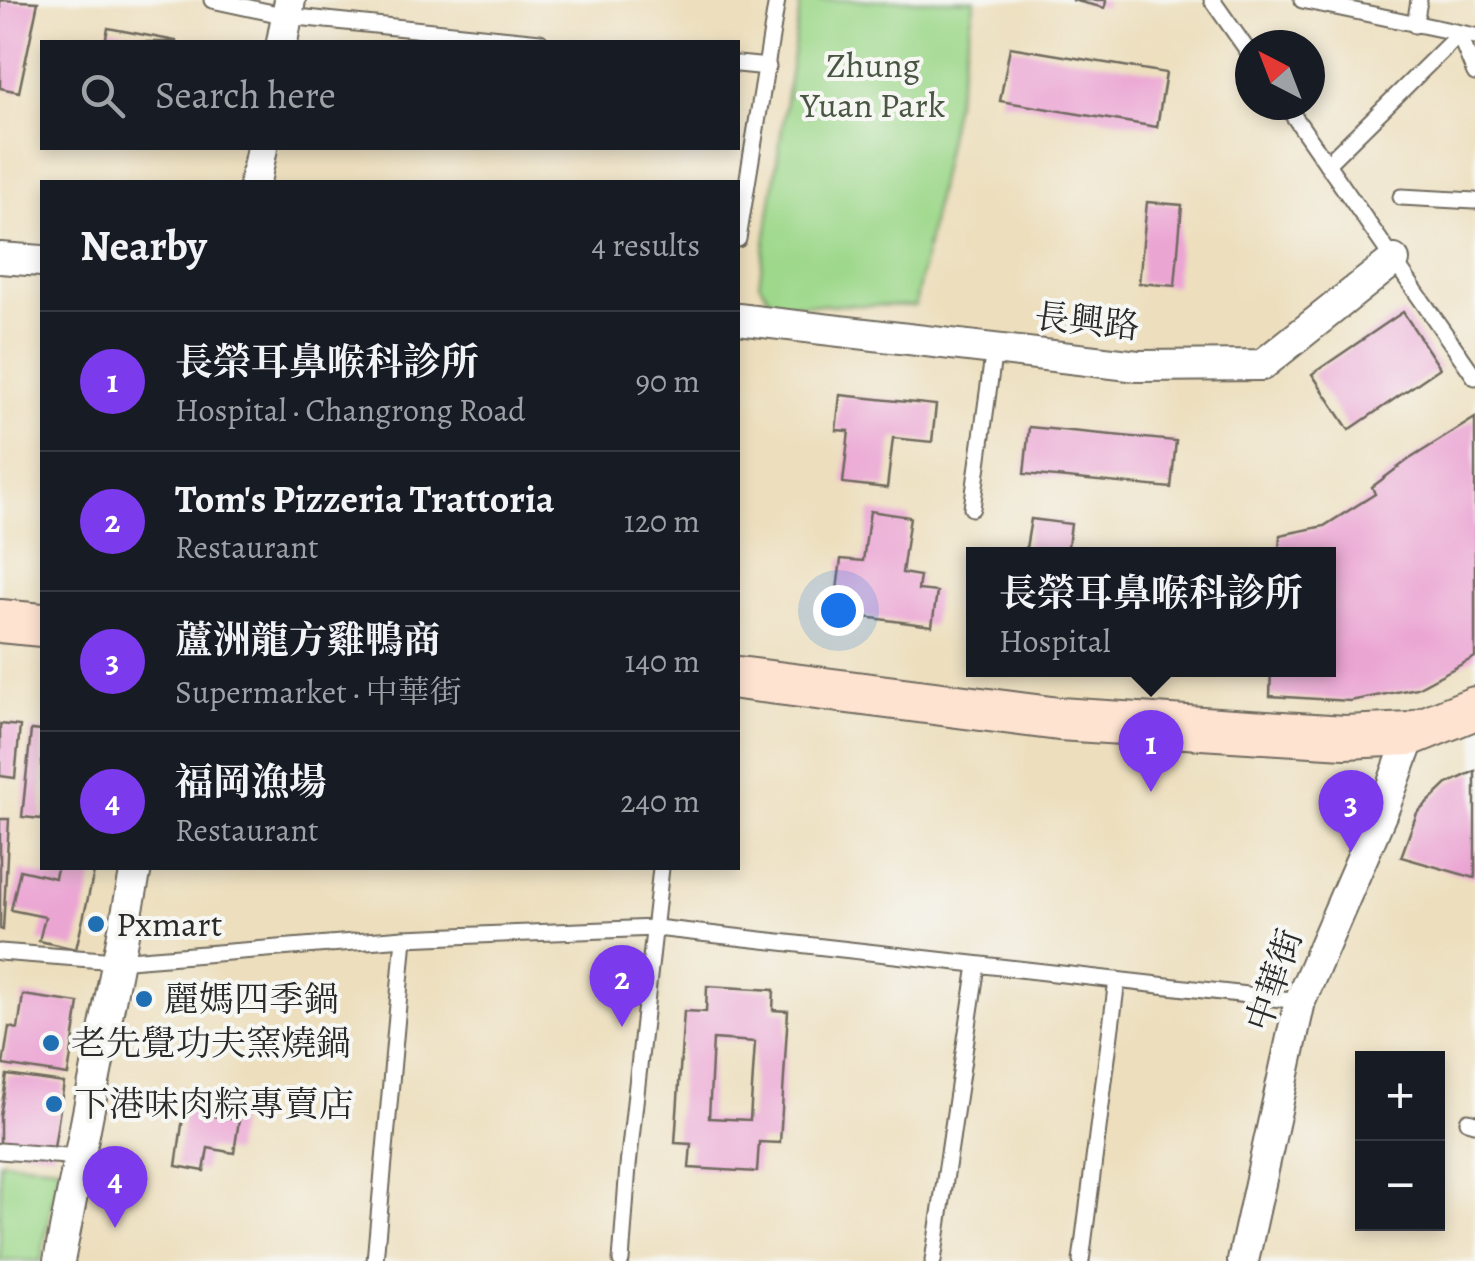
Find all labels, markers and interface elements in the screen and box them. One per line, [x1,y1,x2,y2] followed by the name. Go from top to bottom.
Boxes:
[1235,30,1325,120] north arrow
[40,40,740,150] search box
[800,41,945,129] park label: Zhung Yuan Park
[75,68,130,123] icon: search
[155,69,336,121] text: Search here
[80,217,207,274] text: Nearby
[591,223,700,267] text: 4 results
[1032,292,1142,350] street label: 長興路
[175,336,479,388] text: 長榮耳鼻喉科診所
[107,359,118,403] text: 1
[635,359,700,403] text: 90 m
[175,388,526,432] text: Hospital · Changrong Road
[175,473,554,525] text: Tom's Pizzeria Trattoria
[105,499,120,543] text: 2
[624,499,700,543] text: 120 m
[175,525,319,569] text: Restaurant
[966,547,1336,677] popup
[999,567,1303,619] text: 長榮耳鼻喉科診所
[813,585,864,636] your location
[175,614,441,666] text: 蘆洲龍方雞鴨商
[999,619,1110,663] text: Hospital
[106,639,119,683] text: 3
[625,639,700,683] text: 140 m
[175,670,462,714] text: Supermarket · 中華街
[1118,710,1184,792] pin: 1
[175,756,327,808] text: 福岡漁場
[1318,770,1384,852] pin: 3
[105,779,120,823] text: 4
[620,779,700,823] text: 240 m
[175,808,319,852] text: Restaurant
[116,900,222,948] place label: Pxmart
[85,913,107,935] marker: Pxmart
[1234,923,1314,1037] street label: 中華街
[590,944,654,1027] pin: 2
[164,975,339,1023] place label: 麗媽四季鍋
[133,988,155,1010] marker: 麗媽四季鍋
[71,1019,351,1067] place label: 老先覺功夫窯燒鍋
[40,1032,62,1054] marker: 老先覺功夫窯燒鍋
[1355,1051,1445,1231] map controls
[1355,1051,1445,1141] button: +
[74,1080,354,1128] place label: 下港味肉粽專賣店
[43,1093,65,1115] marker: 下港味肉粽專賣店
[1355,1141,1445,1231] button: −
[82,1146,148,1228] pin: 4

